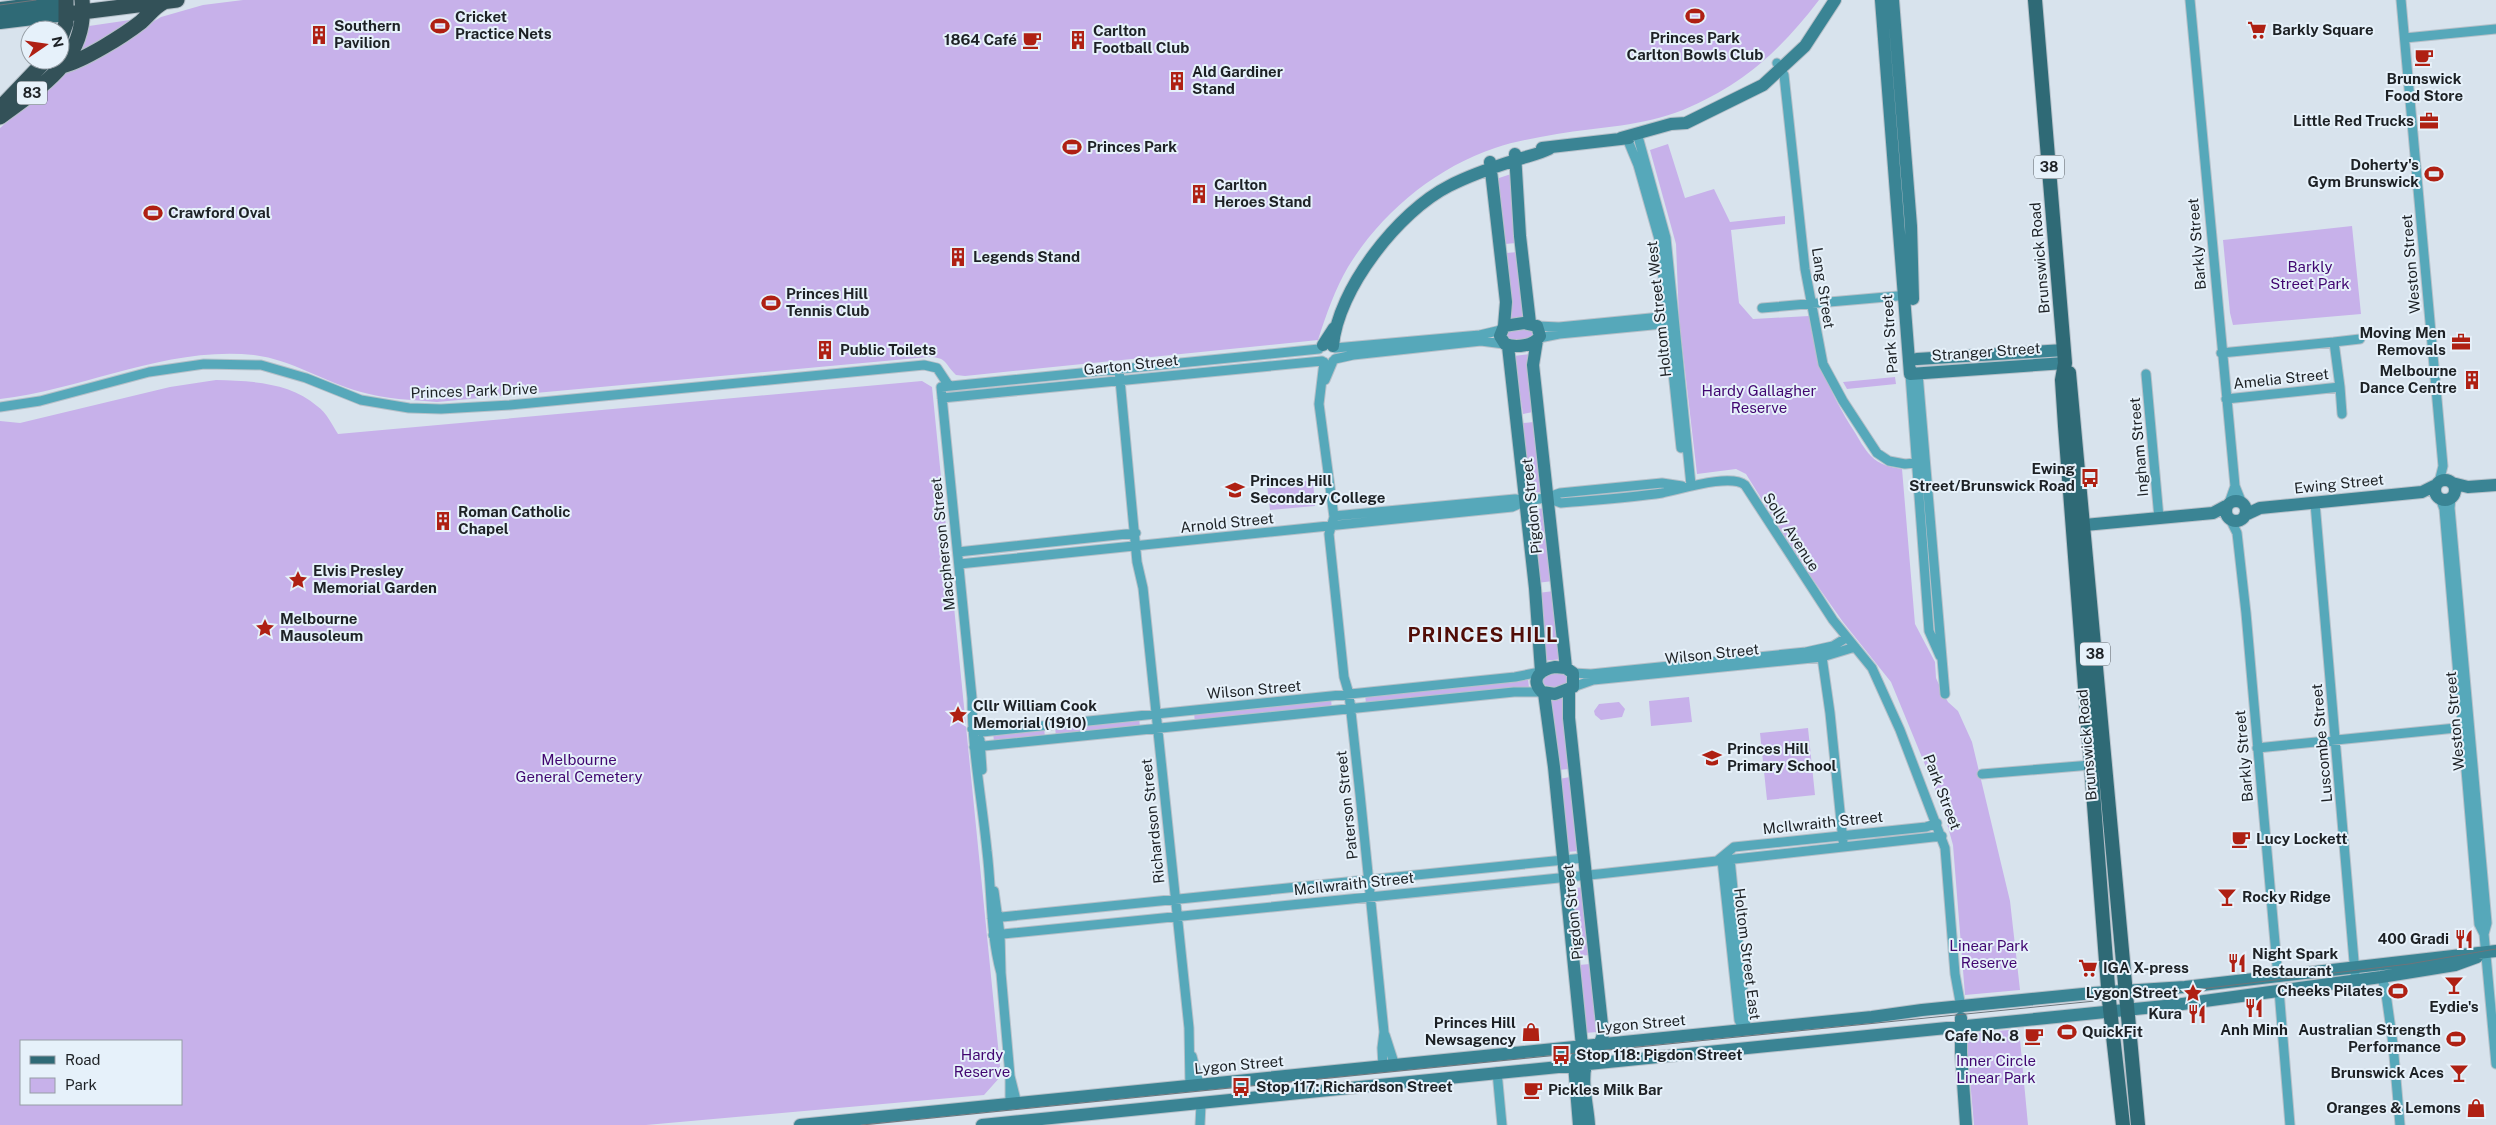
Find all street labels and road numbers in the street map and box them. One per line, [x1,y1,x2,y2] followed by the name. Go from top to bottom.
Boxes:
[17,82,47,105] road number: 83
[2034,156,2064,178] road number: 38
[2184,197,2209,291] street label: Barkly Street
[2026,202,2053,315] street label: Brunswick Road
[2398,213,2423,314] street label: Weston Street
[1643,240,1674,378] street label: Holtom Street West
[1809,246,1838,330] street label: Lang Street
[1878,294,1901,374] street label: Park Street
[1931,339,2041,364] street label: Stranger Street
[1083,351,1179,378] street label: Garton Street
[2232,365,2330,392] street label: Amelia Street
[410,380,538,401] street label: Princes Park Drive
[2126,397,2151,497] street label: Ingham Street
[1518,457,1545,555] street label: Pigdon Street
[2293,470,2385,497] street label: Ewing Street
[927,477,958,611] street label: Macpherson Street
[1760,489,1823,574] street label: Solly Avenue
[1179,509,1275,536] street label: Arnold Street
[1664,640,1760,667] street label: Wilson Street
[2080,642,2110,666] road number: 38
[2442,670,2467,771] street label: Weston Street
[1206,677,1302,702] street label: Wilson Street
[2308,683,2335,803] street label: Luscombe Street
[2073,689,2100,802] street label: Brunswick Road
[2231,709,2256,803] street label: Barkly Street
[1332,750,1361,860] street label: Paterson Street
[1920,752,1965,832] street label: Park Street
[1137,758,1168,884] street label: Richardson Street
[1762,808,1884,837] street label: McIlwraith Street
[1559,863,1586,961] street label: Pigdon Street
[1293,869,1415,898] street label: McIlwraith Street
[1731,887,1764,1021] street label: Holtom Street East
[1596,1011,1686,1036] street label: Lygon Street
[1194,1052,1284,1077] street label: Lygon Street

